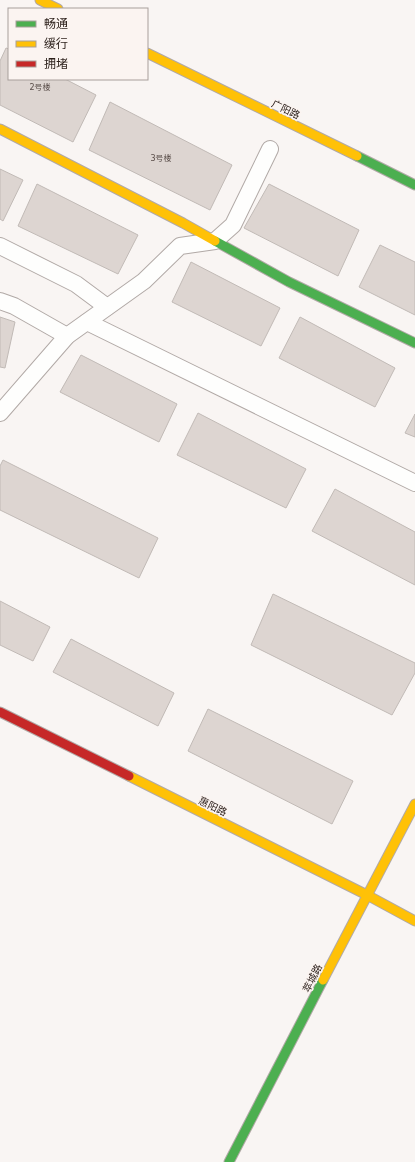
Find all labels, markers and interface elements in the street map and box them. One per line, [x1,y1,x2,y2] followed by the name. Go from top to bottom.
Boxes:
[8,8,148,80] legend
[44,17,68,31] text: 畅通
[44,37,68,51] text: 缓行
[44,57,68,71] text: 拥堵
[29,83,51,92] house number: 2号楼
[270,98,302,121] street label: 广阳路
[150,154,172,163] house number: 3号楼
[197,795,229,818] street label: 惠阳路
[301,962,324,994] street label: 萃城路

